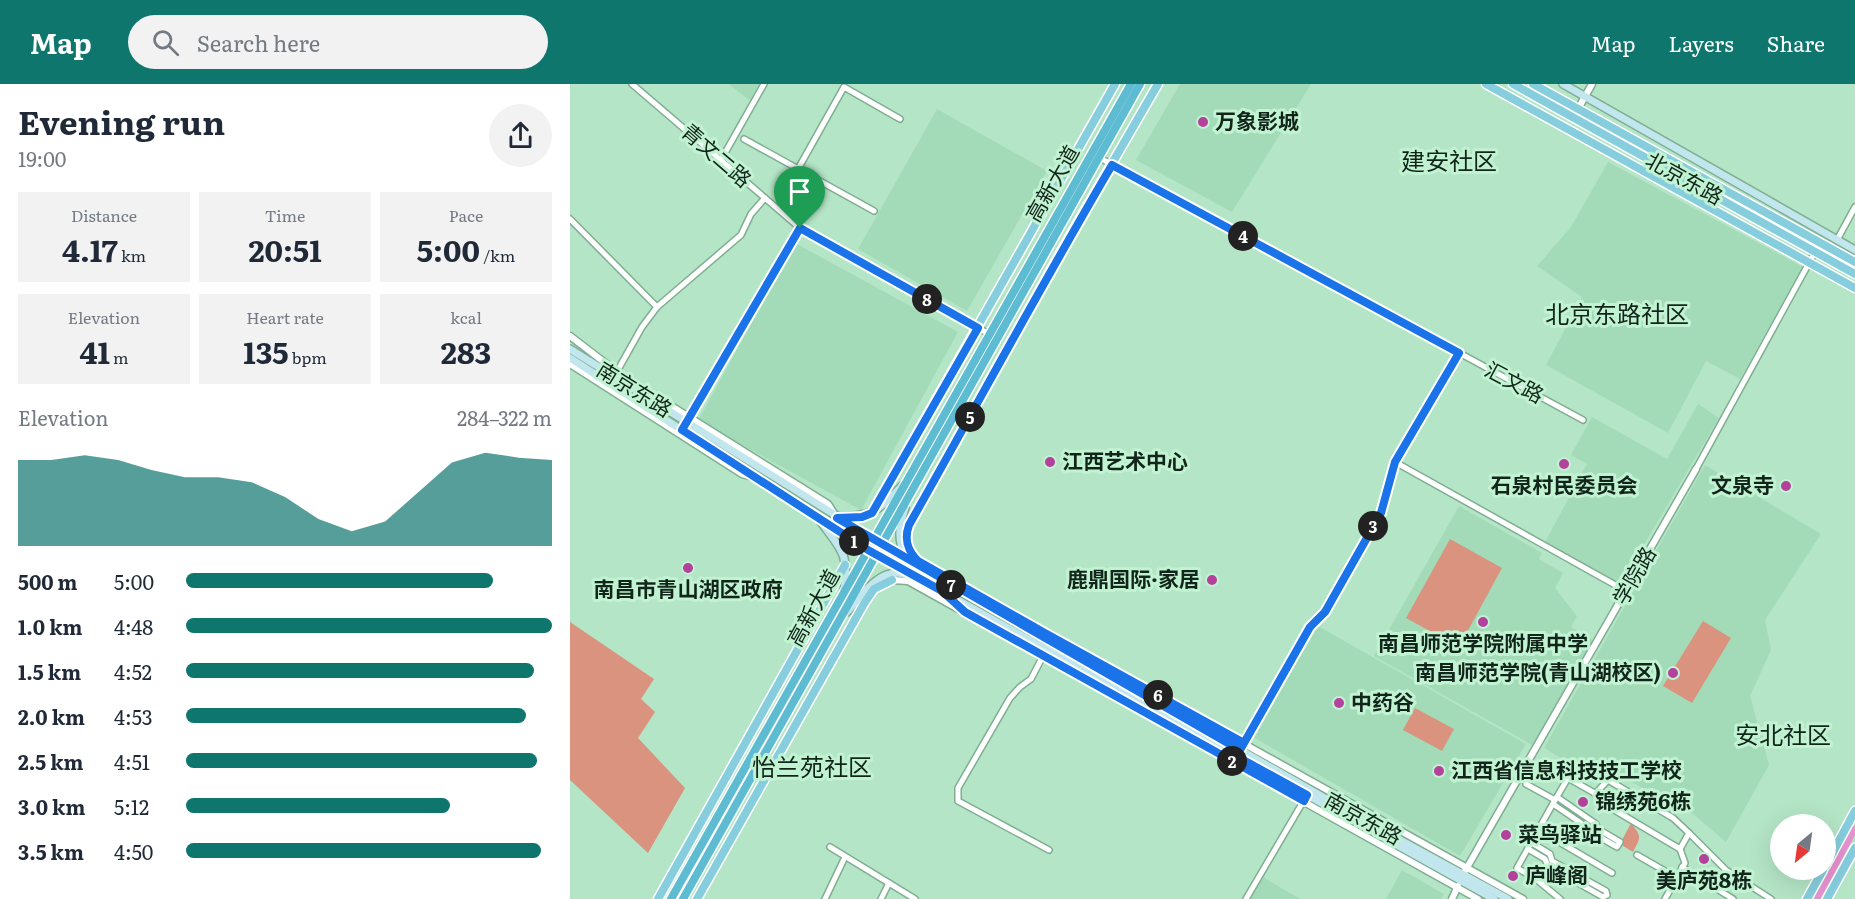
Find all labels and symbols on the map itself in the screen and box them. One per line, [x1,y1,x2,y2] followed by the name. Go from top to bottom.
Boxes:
[1215,104,1299,135] place label: 万象影城
[676,115,760,193] street label: 青文二路
[1196,115,1210,129] marker: 万象影城
[1016,139,1085,227] street label: 高新大道
[1401,142,1497,177] district label: 建安社区
[1641,143,1729,211] street label: 北京东路
[774,166,825,228] pin
[1228,221,1258,251] pin: 4
[912,284,942,314] pin: 8
[1545,295,1689,330] district label: 北京东路社区
[591,352,679,423] street label: 南京东路
[1480,352,1550,409] street label: 汇文路
[955,402,985,432] pin: 5
[1062,444,1188,475] place label: 江西艺术中心
[1043,455,1057,469] marker: 江西艺术中心
[1557,457,1571,471] marker: 石泉村民委员会
[1491,468,1638,499] place label: 石泉村民委员会
[1711,468,1774,499] place label: 文泉寺
[1779,479,1793,493] marker: 文泉寺
[1358,511,1388,541] pin: 3
[839,526,869,556] pin: 1
[1604,540,1662,610] street label: 学院路
[681,561,695,575] marker: 南昌市青山湖区政府
[1067,562,1200,593] place label: 鹿鼎国际·家居
[778,563,846,651] street label: 高新大道
[936,570,966,600] pin: 7
[594,572,783,603] place label: 南昌市青山湖区政府
[1205,573,1219,587] marker: 鹿鼎国际·家居
[1476,615,1490,629] marker: 南昌师范学院附属中学
[1378,626,1588,657] place label: 南昌师范学院附属中学
[1415,655,1661,686] place label: 南昌师范学院(青山湖校区)
[1666,666,1680,680] marker: 南昌师范学院(青山湖校区)
[1143,680,1173,710] pin: 6
[1351,685,1414,716] place label: 中药谷
[1332,696,1346,710] marker: 中药谷
[1735,716,1831,751] district label: 安北社区
[1217,746,1247,776] pin: 2
[752,748,872,783] district label: 怡兰苑社区
[1451,753,1682,784] place label: 江西省信息科技技工学校
[1432,764,1446,778] marker: 江西省信息科技技工学校
[1320,783,1408,851] street label: 南京东路
[1595,784,1691,815] place label: 锦绣苑6栋
[1576,795,1590,809] marker: 锦绣苑6栋
[1770,814,1836,880] north arrow
[1518,817,1602,848] place label: 菜鸟驿站
[1499,828,1513,842] marker: 菜鸟驿站
[1697,852,1711,866] marker: 美庐苑8栋
[1525,858,1588,889] place label: 庐峰阁
[1656,863,1752,894] place label: 美庐苑8栋
[1506,869,1520,883] marker: 庐峰阁

